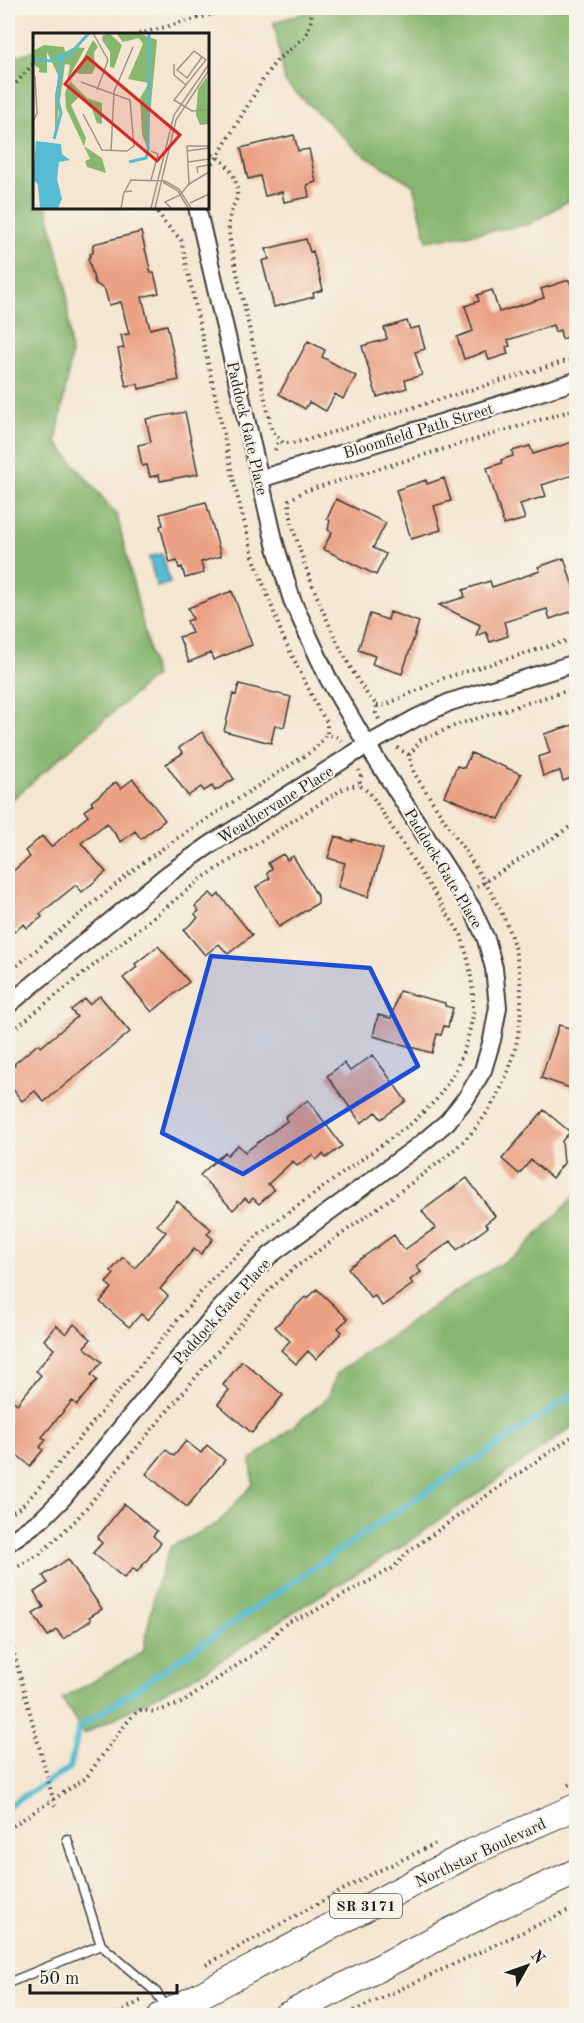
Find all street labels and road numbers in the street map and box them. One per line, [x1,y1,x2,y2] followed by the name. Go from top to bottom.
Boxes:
[223,360,269,497] street label: Paddock Gate Place
[342,401,496,462] street label: Bloomfield Path Street
[215,764,337,848] street label: Weathervane Place
[400,806,484,932] street label: Paddock Gate Place
[171,1256,274,1369] street label: Paddock Gate Place
[413,1816,549,1891] street label: Northstar Boulevard
[330,1894,402,1918] road number: SR 3171

